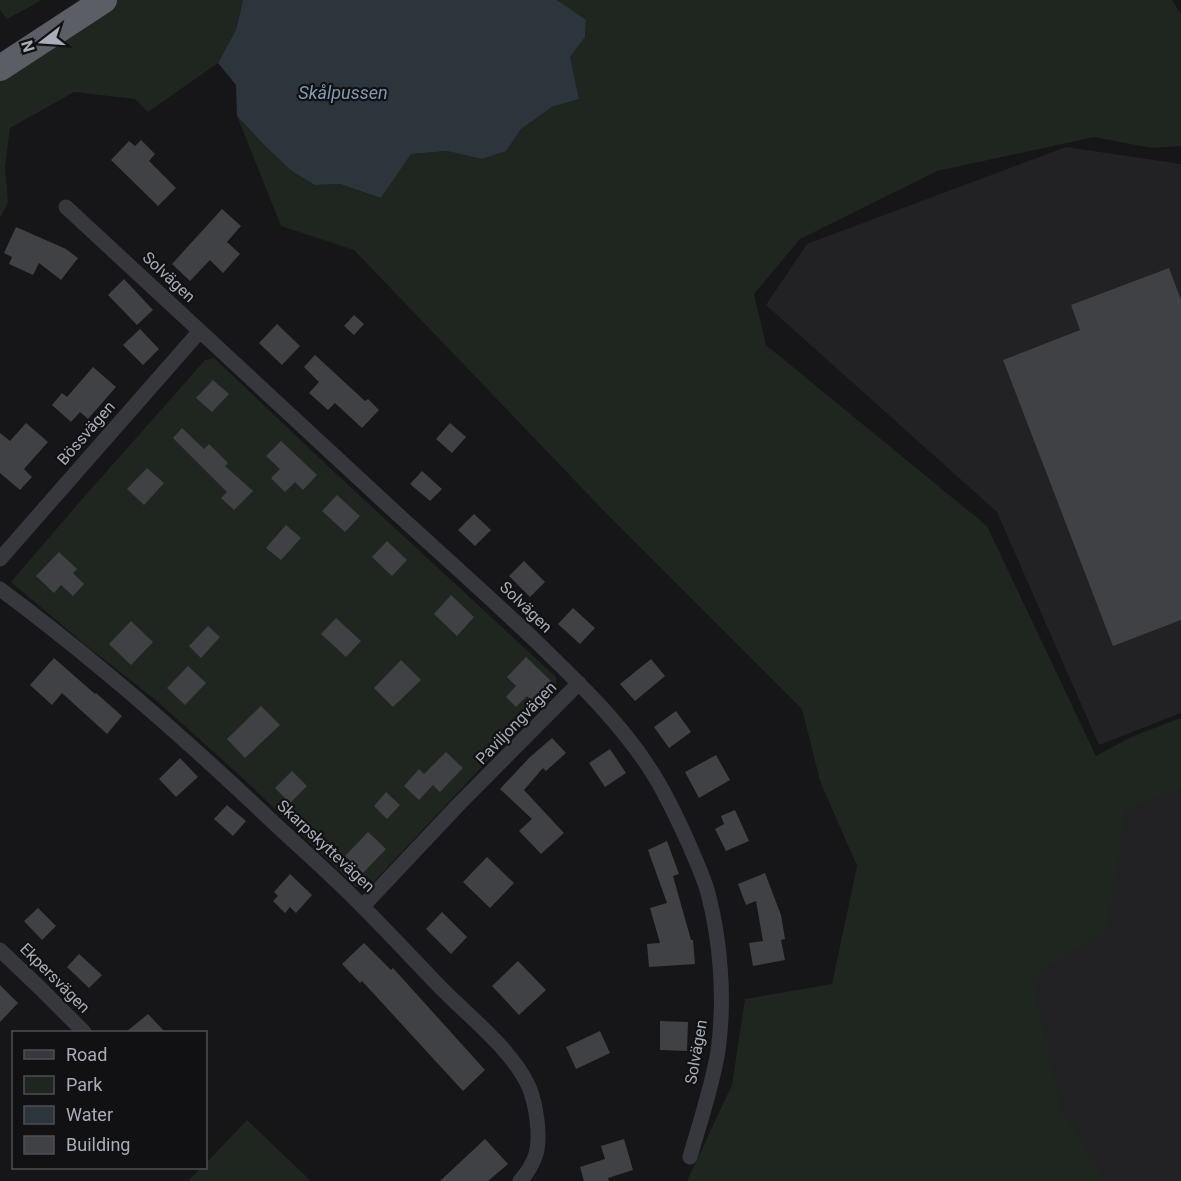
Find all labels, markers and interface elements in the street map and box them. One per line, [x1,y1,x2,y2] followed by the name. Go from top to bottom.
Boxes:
[12,12,72,72] north arrow
[17,38,39,54] text: N
[298,82,388,103] water label: Skålpussen
[139,248,199,306] street label: Solvägen
[53,397,119,469] street label: Bössvägen
[496,578,556,636] street label: Solvägen
[472,678,560,768] street label: Paviljongvägen
[273,796,379,896] street label: Skarpskyttevägen
[16,939,94,1017] street label: Ekpersvägen
[681,1018,711,1086] street label: Solvägen
[12,1031,207,1169] legend
[66,1044,107,1065] text: Road
[66,1074,103,1095] text: Park
[66,1104,113,1125] text: Water
[66,1134,130,1155] text: Building

